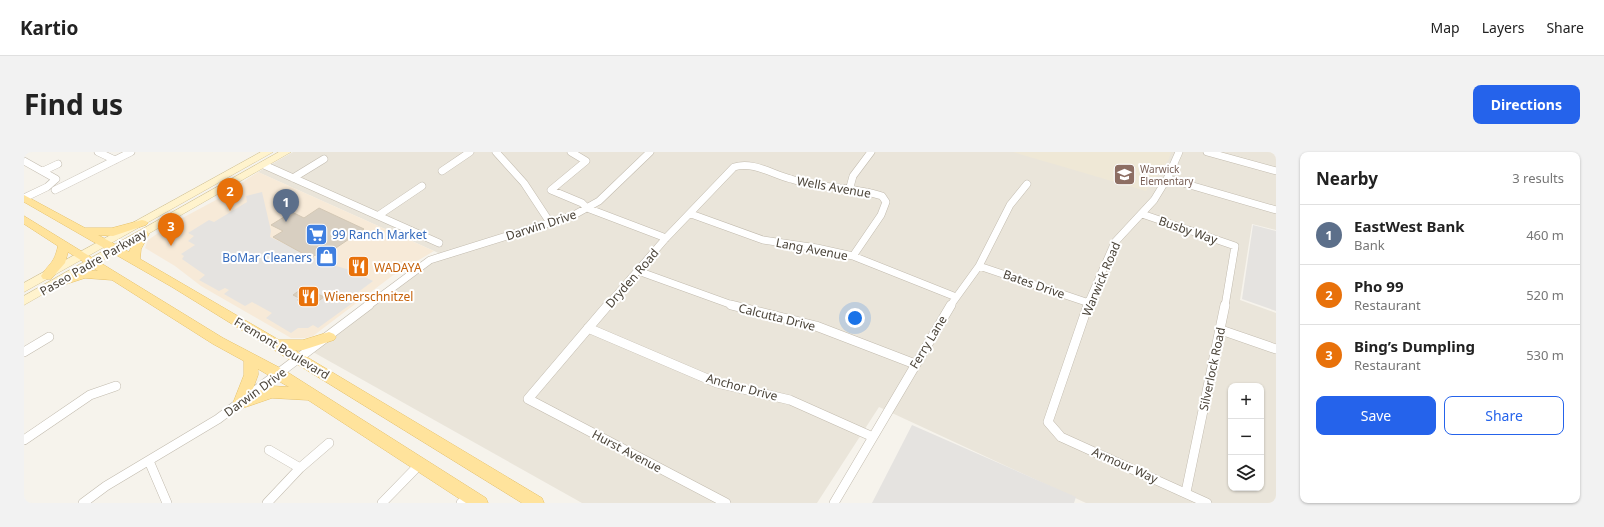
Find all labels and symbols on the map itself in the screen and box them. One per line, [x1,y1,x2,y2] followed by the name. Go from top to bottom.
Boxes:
[1111,162,1137,188] school or university icon: Warwick Elementary
[1140,162,1194,188] place label: Warwick Elementary
[796,172,873,202] street label: Wells Avenue
[217,178,243,211] pin: 2
[273,189,299,222] pin: 1
[504,206,579,244] street label: Darwin Drive
[1156,212,1220,248] street label: Busby Way
[158,213,184,246] pin: 3
[304,221,330,247] supermarket icon: 99 Ranch Market
[37,224,150,299] street label: Paseo Padre Parkway
[332,226,428,243] place label: 99 Ranch Market
[775,234,850,264] street label: Lang Avenue
[1078,239,1124,319] street label: Warwick Road
[314,244,340,270] shop icon: BoMar Cleaners
[602,245,662,311] street label: Dryden Road
[222,249,312,266] place label: BoMar Cleaners
[345,254,371,280] restaurant icon: WADAYA
[374,259,422,276] place label: WADAYA
[1001,266,1067,303] street label: Bates Drive
[295,283,321,309] restaurant icon: Wienerschnitzel
[324,288,413,305] place label: Wienerschnitzel
[737,299,818,335] street label: Calcutta Drive
[845,308,865,328] your location
[905,312,951,372] street label: Ferry Lane
[231,313,333,383] street label: Fremont Boulevard
[1195,326,1229,412] street label: Silverlock Road
[220,363,290,420] street label: Darwin Drive
[704,369,780,405] street label: Anchor Drive
[589,426,665,477] street label: Hurst Avenue
[1089,443,1161,487] street label: Armour Way

